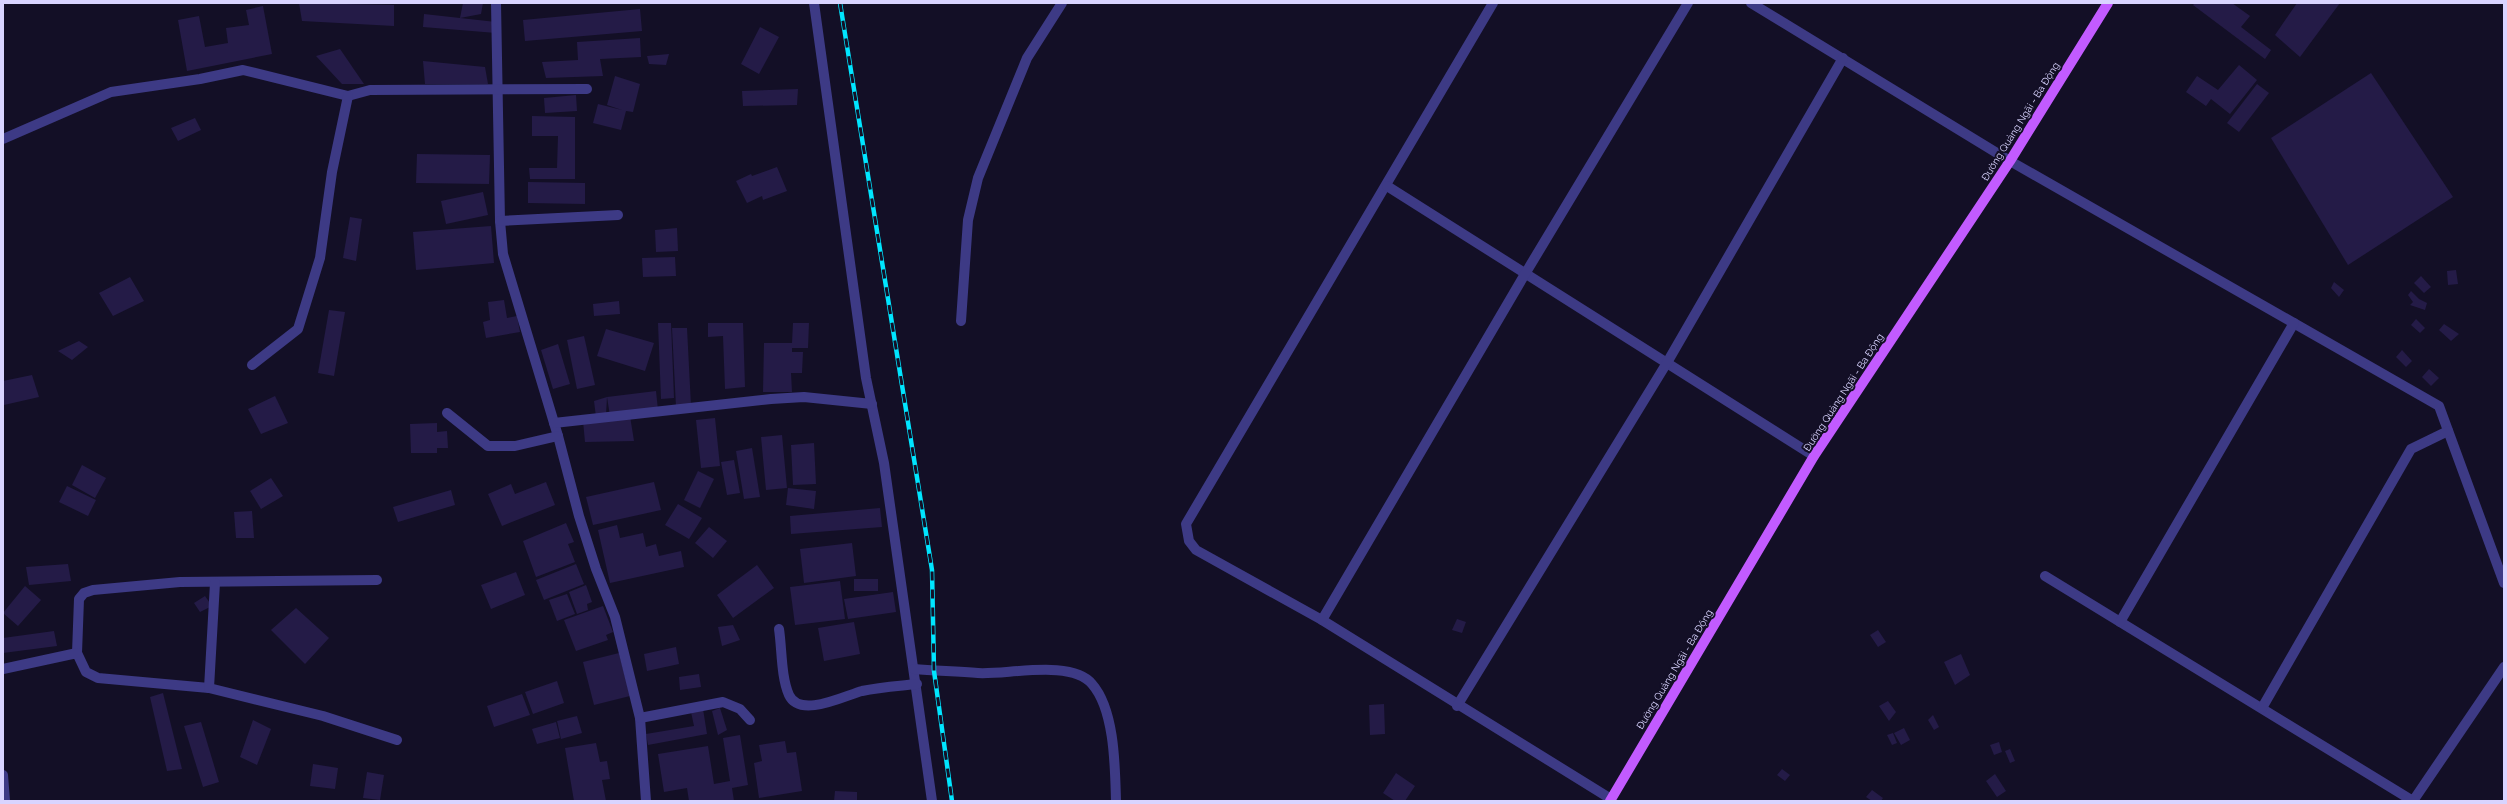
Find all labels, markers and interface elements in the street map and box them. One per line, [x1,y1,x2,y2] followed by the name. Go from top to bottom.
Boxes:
[1979,60,2062,183] street label: Đường Quảng Ngãi - Ba Động
[1801,332,1886,453] street label: Đường Quảng Ngãi - Ba Động
[1634,607,1715,731] street label: Đường Quảng Ngãi - Ba Động

